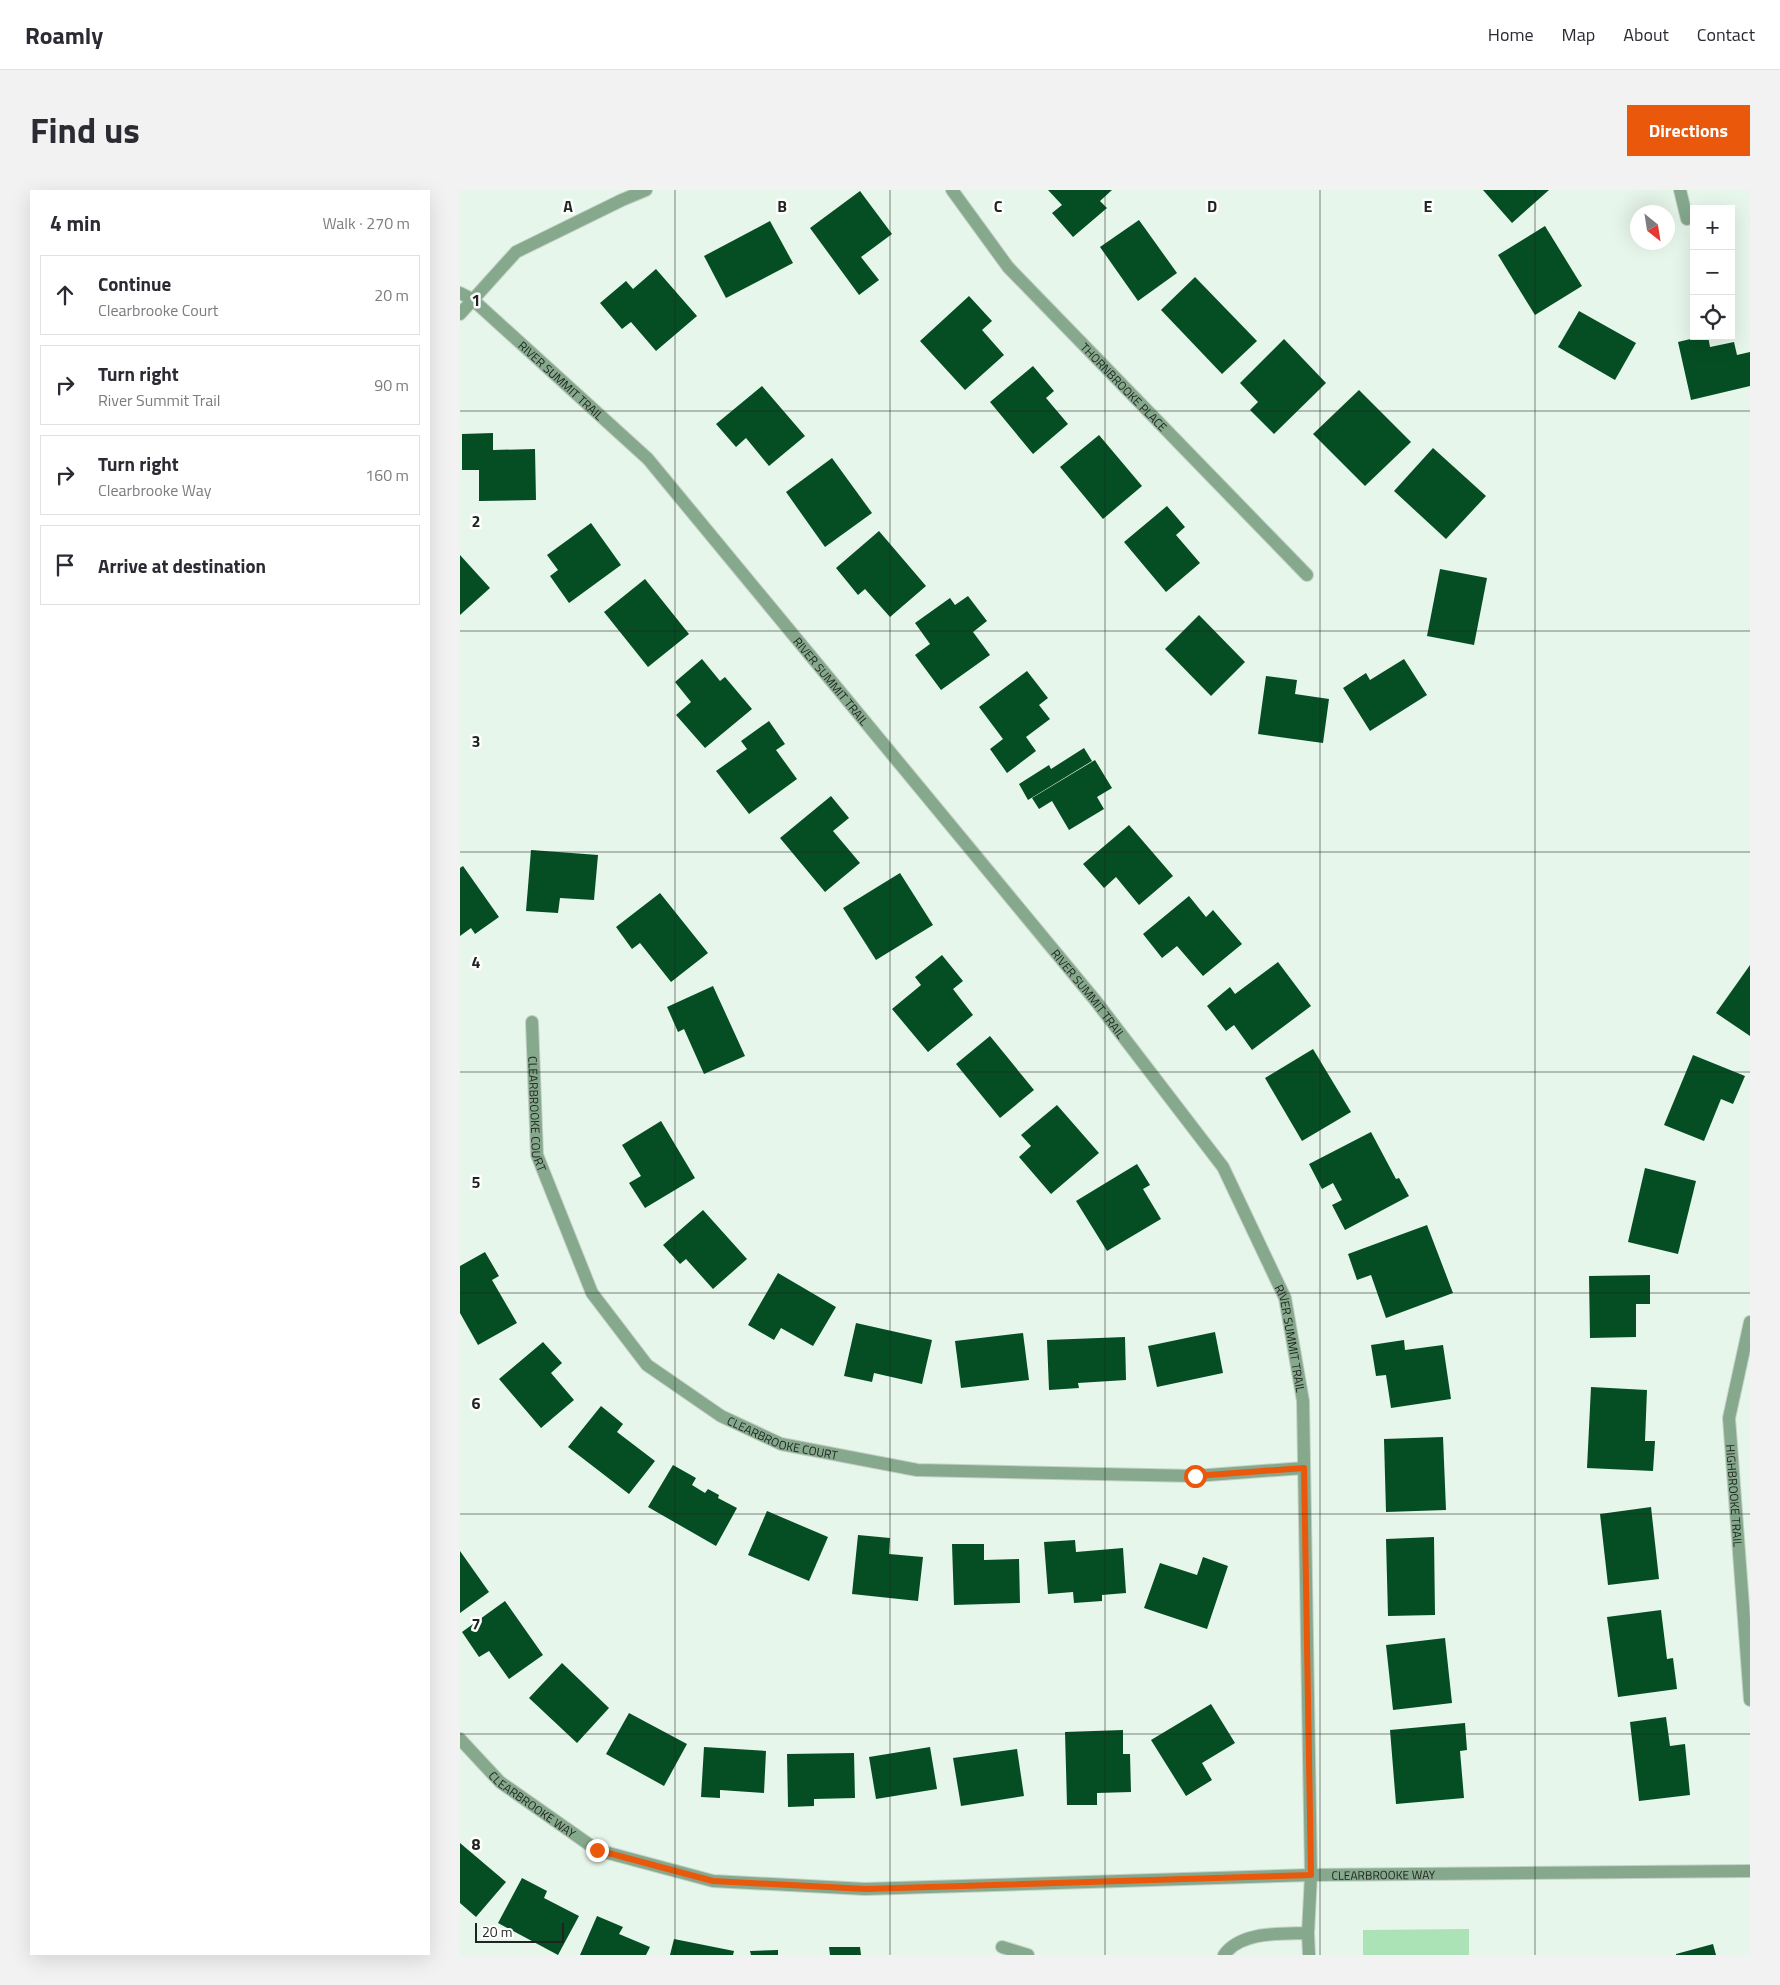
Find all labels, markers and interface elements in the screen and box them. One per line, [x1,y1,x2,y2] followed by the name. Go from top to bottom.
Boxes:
[25,17,103,53] text: Roamly
[1488,21,1534,48] text: Home
[1562,21,1595,48] text: Map
[1623,21,1669,48] text: About
[1697,21,1755,48] text: Contact
[30,103,140,157] text: Find us
[1627,105,1750,156] button: Directions
[563,194,573,218] text: A
[777,194,787,218] text: B
[994,194,1003,218] text: C
[1207,194,1217,218] text: D
[1424,194,1433,218] text: E
[1630,205,1675,250] north arrow
[1690,205,1735,340] map controls
[1690,205,1735,250] button: +
[50,207,101,239] text: 4 min
[322,211,410,235] text: Walk · 270 m
[1690,250,1735,295] button: −
[98,269,171,298] text: Continue
[51,281,79,309] icon: ahead
[374,283,409,307] text: 20 m
[472,288,480,312] text: 1
[1690,295,1735,340] button: locate
[98,298,218,322] text: Clearbrooke Court
[514,336,608,424] street label: RIVER SUMMIT TRAIL
[1076,338,1172,436] street label: THORNBROOKE PLACE
[98,359,179,388] text: Turn right
[51,371,79,399] icon: right
[374,373,409,397] text: 90 m
[98,388,220,412] text: River Summit Trail
[98,449,179,478] text: Turn right
[51,461,79,489] icon: right
[365,463,409,487] text: 160 m
[98,478,211,502] text: Clearbrooke Way
[472,509,480,533] text: 2
[51,551,79,579] icon: arrive
[98,551,266,580] text: Arrive at destination
[789,632,874,729] street label: RIVER SUMMIT TRAIL
[472,729,480,753] text: 3
[1047,945,1131,1042] street label: RIVER SUMMIT TRAIL
[472,950,481,974] text: 4
[524,1056,552,1175] street label: CLEARBROOKE COURT
[472,1170,481,1194] text: 5
[1270,1281,1311,1394] street label: RIVER SUMMIT TRAIL
[472,1391,481,1415] text: 6
[724,1411,840,1464] street label: CLEARBROOKE COURT
[1721,1444,1748,1548] street label: HIGHBROOKE TRAIL
[1184,1465,1207,1488] route start
[472,1612,480,1636] text: 7
[484,1766,580,1842] street label: CLEARBROOKE WAY
[472,1832,481,1856] text: 8
[586,1839,609,1862] route end
[1331,1864,1436,1884] street label: CLEARBROOKE WAY
[475,1920,564,1943] scale bar
[482,1921,512,1942] text: 20 m

